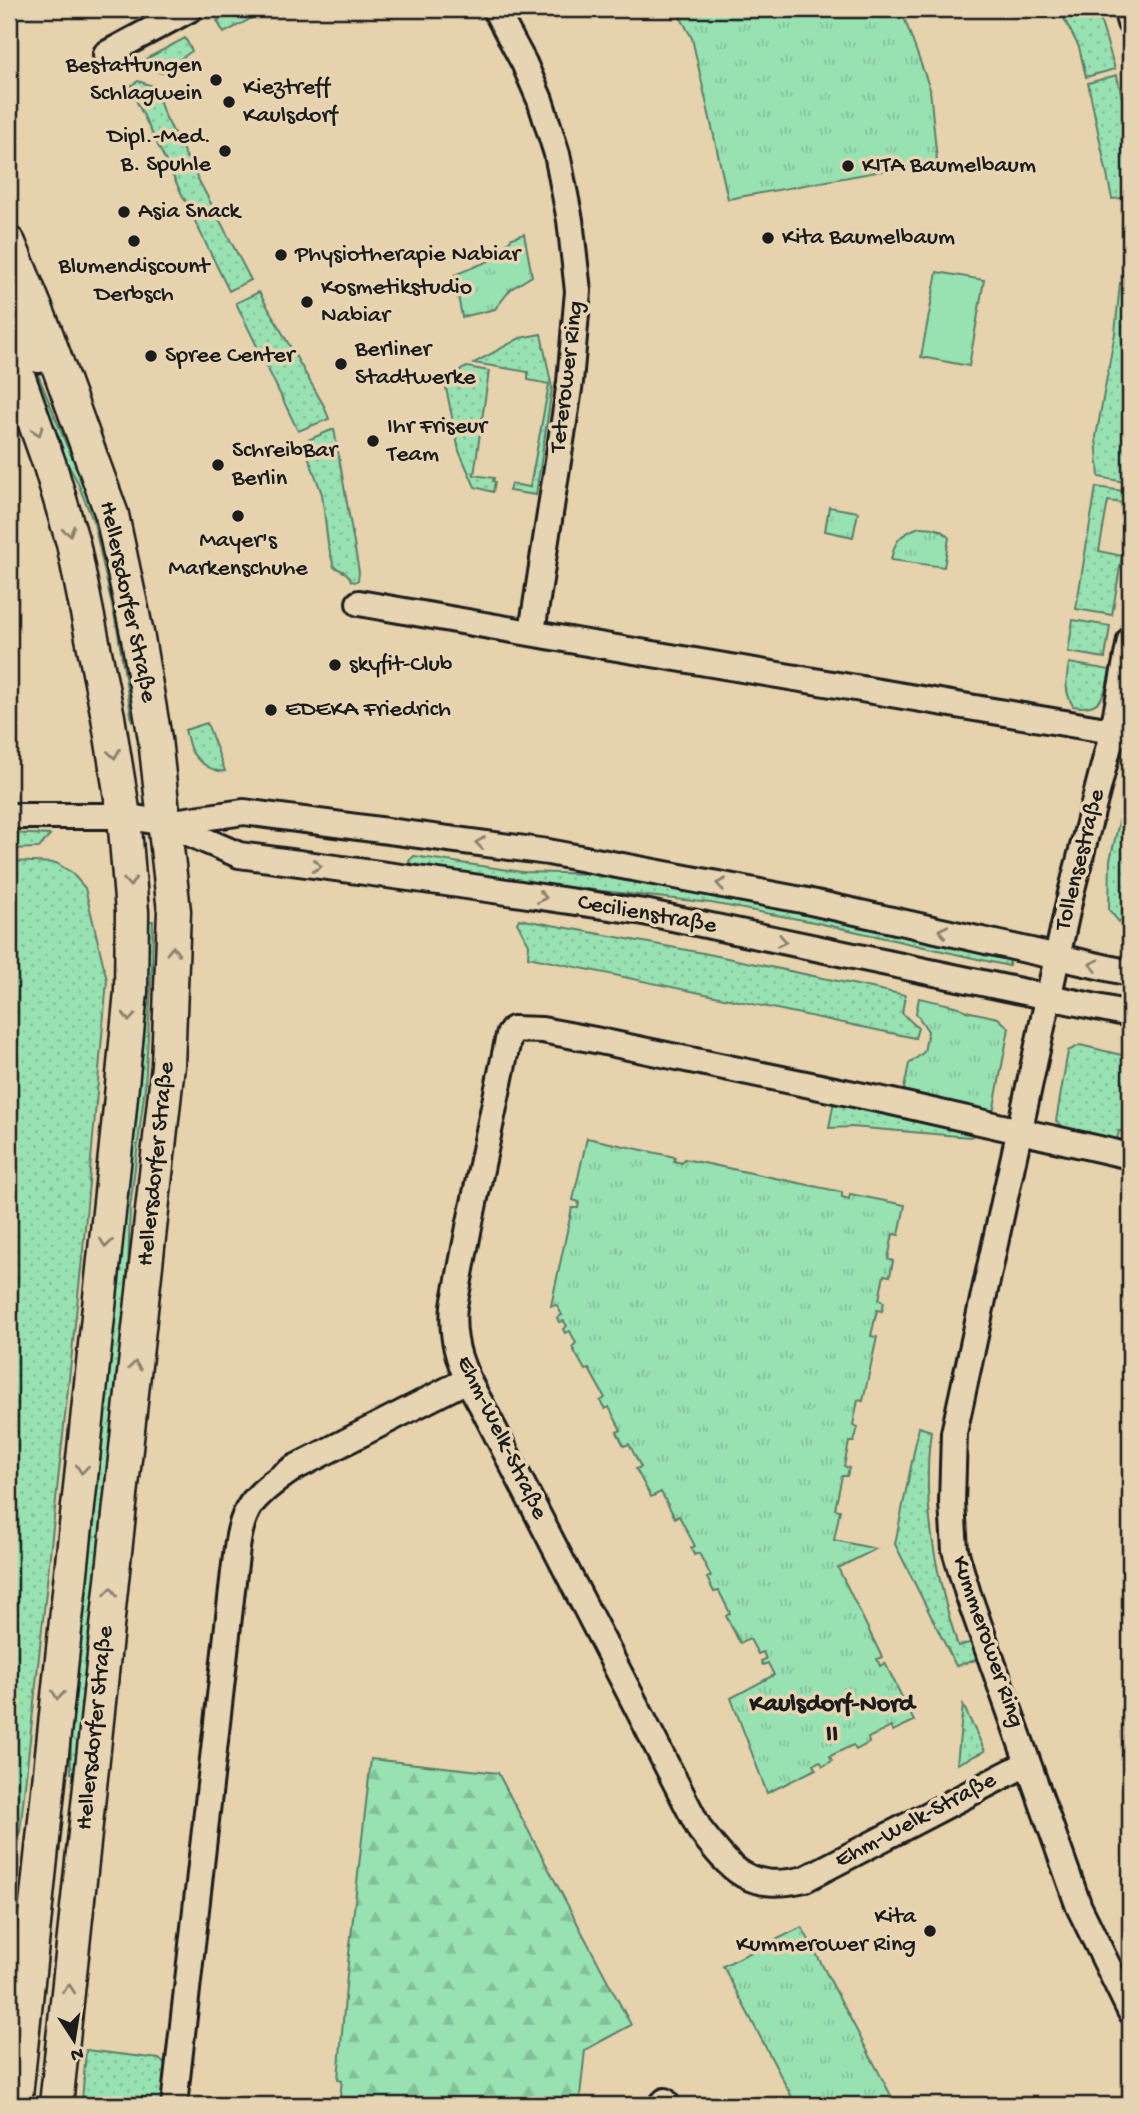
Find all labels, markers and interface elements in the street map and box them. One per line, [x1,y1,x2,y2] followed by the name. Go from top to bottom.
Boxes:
[65,52,203,109] place label: Bestattungen Schlagwein
[208,72,224,88] marker: Bestattungen Schlagwein
[243,74,339,131] place label: Kieztreff Kaulsdorf
[221,94,237,110] marker: Kieztreff Kaulsdorf
[105,123,212,180] place label: Dipl.-Med. B. Spuhle
[217,143,233,159] marker: Dipl.-Med. B. Spuhle
[862,152,1036,181] place label: KITA Baumelbaum
[840,158,856,174] marker: KITA Baumelbaum
[138,198,242,227] place label: Asia Snack
[116,204,132,220] marker: Asia Snack
[782,224,955,253] place label: Kita Baumelbaum
[760,230,776,246] marker: Kita Baumelbaum
[126,233,142,249] marker: Blumendiscount Derbsch
[294,241,523,270] place label: Physiotherapie Nabiar
[273,247,289,263] marker: Physiotherapie Nabiar
[58,253,212,310] place label: Blumendiscount Derbsch
[321,274,472,331] place label: Kosmetikstudio Nabiar
[299,294,315,310] marker: Kosmetikstudio Nabiar
[544,299,592,457] street label: Teterower Ring
[354,336,476,393] place label: Berliner Stadtwerke
[165,342,297,371] place label: Spree Center
[143,348,159,364] marker: Spree Center
[333,356,349,372] marker: Berliner Stadtwerke
[385,413,489,470] place label: Ihr Friseur Team
[30,424,44,437] one-way arrow
[365,433,381,449] marker: Ihr Friseur Team
[231,437,340,494] place label: SchreibBar Berlin
[210,457,226,473] marker: SchreibBar Berlin
[92,499,163,706] street label: Hellersdorfer Straße
[230,508,246,524] marker: Mayer's Markenschuhe
[61,525,76,537] one-way arrow
[168,527,308,584] place label: Mayer's Markenschuhe
[349,651,453,680] place label: skyfit-Club
[327,657,343,673] marker: skyfit-Club
[285,696,451,725] place label: EDEKA Friedrich
[263,702,279,718] marker: EDEKA Friedrich
[106,748,121,760] one-way arrow
[1049,786,1113,936] street label: Tollensestraße
[474,836,486,851] one-way arrow
[311,858,323,873] one-way arrow
[122,877,137,888] one-way arrow
[715,877,727,892] one-way arrow
[536,889,548,904] one-way arrow
[575,889,719,942] street label: Cecilienstraße
[937,925,949,940] one-way arrow
[776,933,788,948] one-way arrow
[166,945,181,956] one-way arrow
[1088,958,1100,973] one-way arrow
[122,1011,137,1022] one-way arrow
[132,1060,182,1267] street label: Hellersdorfer Straße
[99,1238,114,1249] one-way arrow
[449,1351,553,1525] street label: Ehm-Welk-Straße
[127,1360,142,1371] one-way arrow
[75,1463,90,1475] one-way arrow
[944,1552,1030,1732] street label: Kummerower Ring
[103,1586,118,1598] one-way arrow
[71,1624,121,1831] street label: Hellersdorfer Straße
[51,1690,66,1701] one-way arrow
[748,1690,917,1751] district label: Kaulsdorf-Nord II
[830,1766,1002,1876] street label: Ehm-Welk-Straße
[736,1903,917,1960] place label: Kita Kummerower Ring
[922,1923,938,1939] marker: Kita Kummerower Ring
[61,1983,76,1994] one-way arrow
[38,2006,108,2076] north arrow
[68,2041,85,2066] text: N

